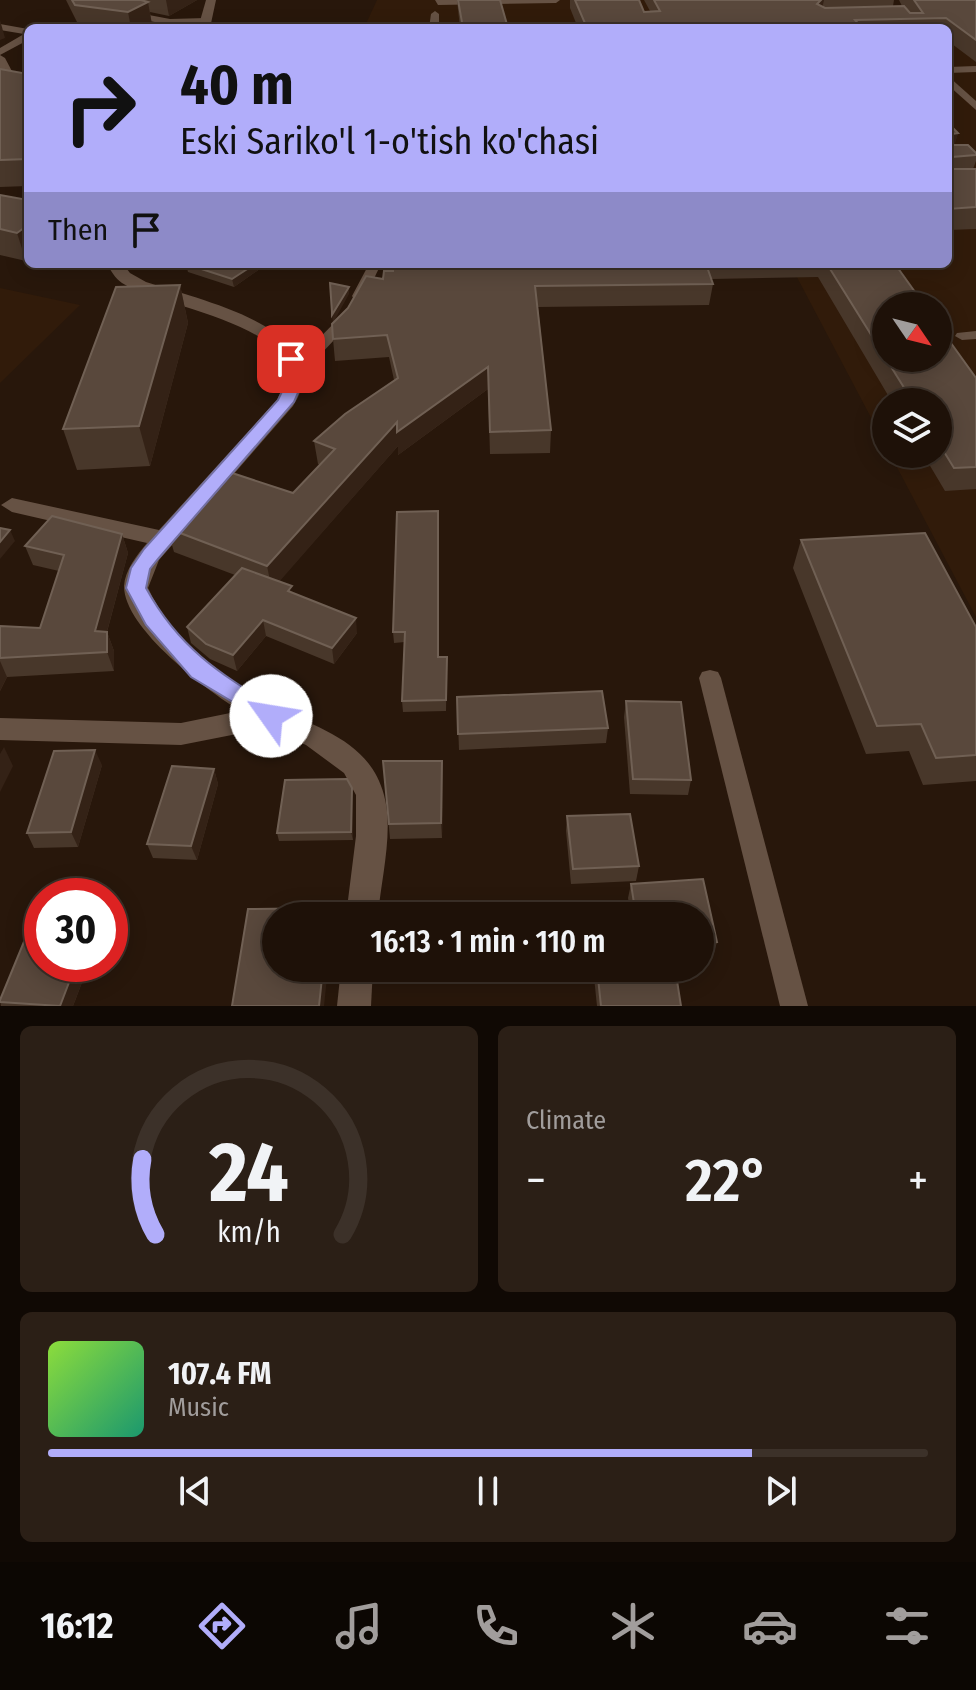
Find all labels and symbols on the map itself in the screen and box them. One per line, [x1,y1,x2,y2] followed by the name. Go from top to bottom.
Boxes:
[872,292,952,372] north arrow
[257,325,325,393] pin
[229,674,313,758] position arrow
[24,878,128,982] speed limit sign: 30

